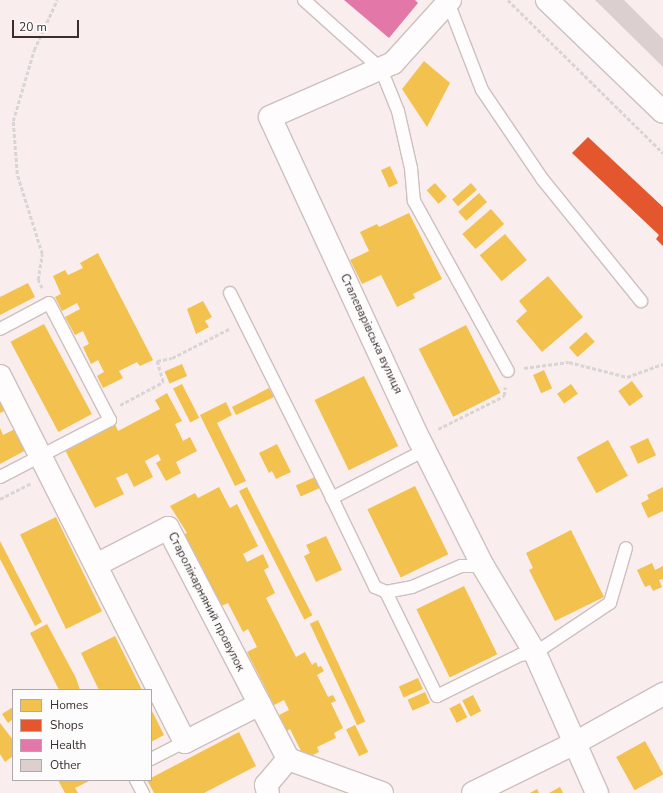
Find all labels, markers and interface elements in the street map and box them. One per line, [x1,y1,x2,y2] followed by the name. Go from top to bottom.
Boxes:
[14,12,81,38] scale bar
[19,19,47,35] text: 20 m
[337,272,405,396] street label: Сталеварівська вулиця
[165,530,247,674] street label: Старолікарняний провулок
[12,689,152,781] legend
[50,697,88,713] text: Homes
[50,717,84,733] text: Shops
[50,737,86,753] text: Health
[50,757,81,773] text: Other

